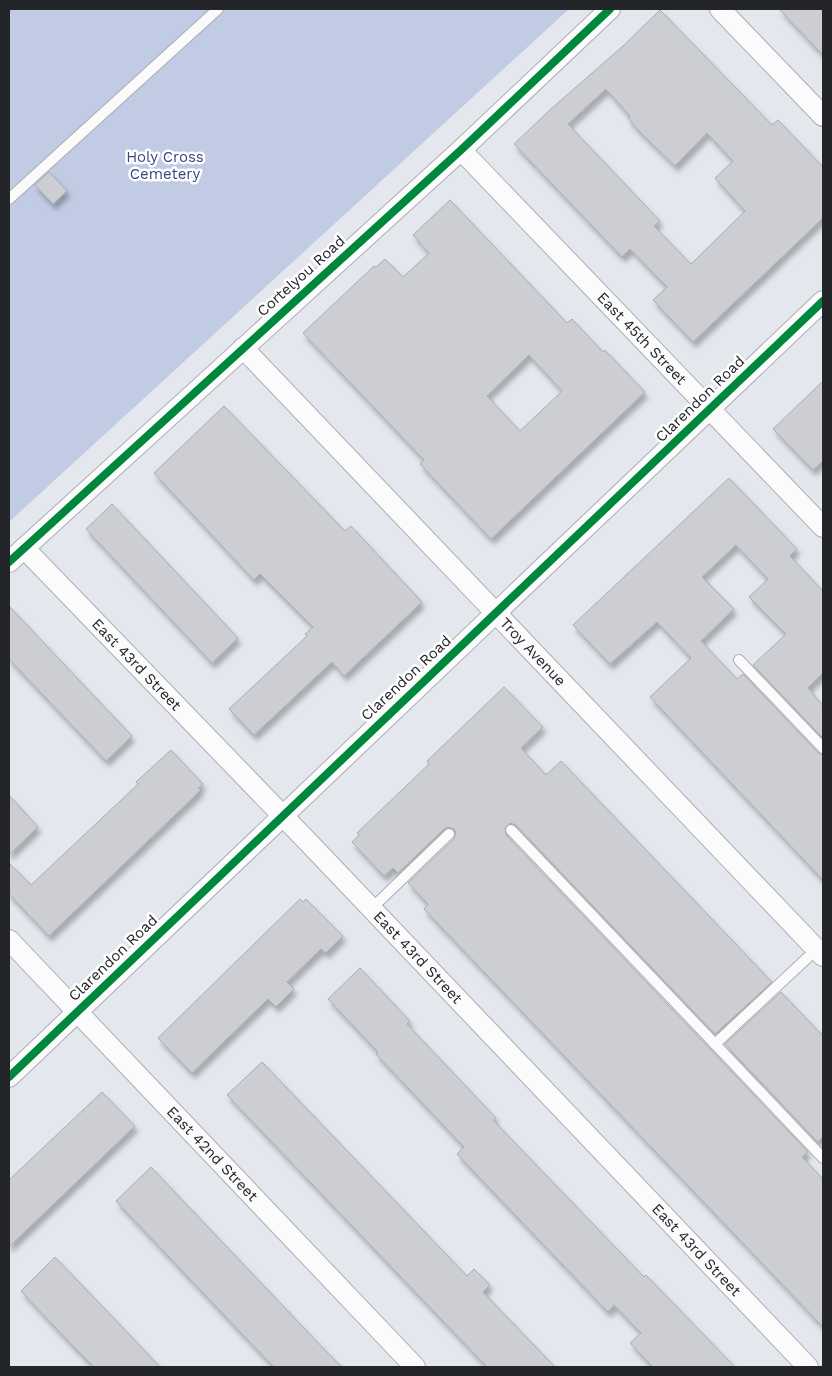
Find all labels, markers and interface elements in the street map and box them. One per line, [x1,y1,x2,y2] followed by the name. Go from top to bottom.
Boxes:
[126,148,204,183] park label: Holy Cross Cemetery
[253,232,349,320] street label: Cortelyou Road
[593,288,691,389] street label: East 45th Street
[652,352,748,446] street label: Clarendon Road
[496,614,570,690] street label: Troy Avenue
[88,615,186,715] street label: East 43rd Street
[357,632,455,724] street label: Clarendon Road
[370,907,467,1008] street label: East 43rd Street
[65,911,161,1005] street label: Clarendon Road
[163,1103,262,1206] street label: East 42nd Street
[648,1200,745,1300] street label: East 43rd Street

